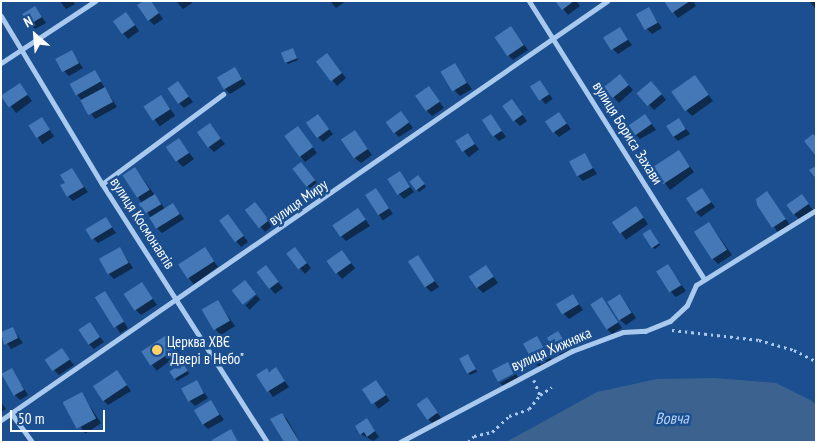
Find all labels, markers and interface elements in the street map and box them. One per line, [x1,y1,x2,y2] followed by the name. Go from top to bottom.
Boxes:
[10,10,60,60] north arrow
[21,12,36,31] text: N
[589,78,667,188] street label: вулиця Бориса Захави
[107,174,179,272] street label: вулиця Космонавтів
[265,175,331,229] street label: вулиця Миру
[508,323,594,375] street label: вулиця Хижняка
[167,332,244,367] place label: Церква ХВЄ "Двері в Небо"
[151,344,163,356] marker: Церква ХВЄ "Двері в Небо"
[12,400,108,432] scale bar
[655,408,689,428] water label: Вовча
[18,409,44,428] text: 50 m

